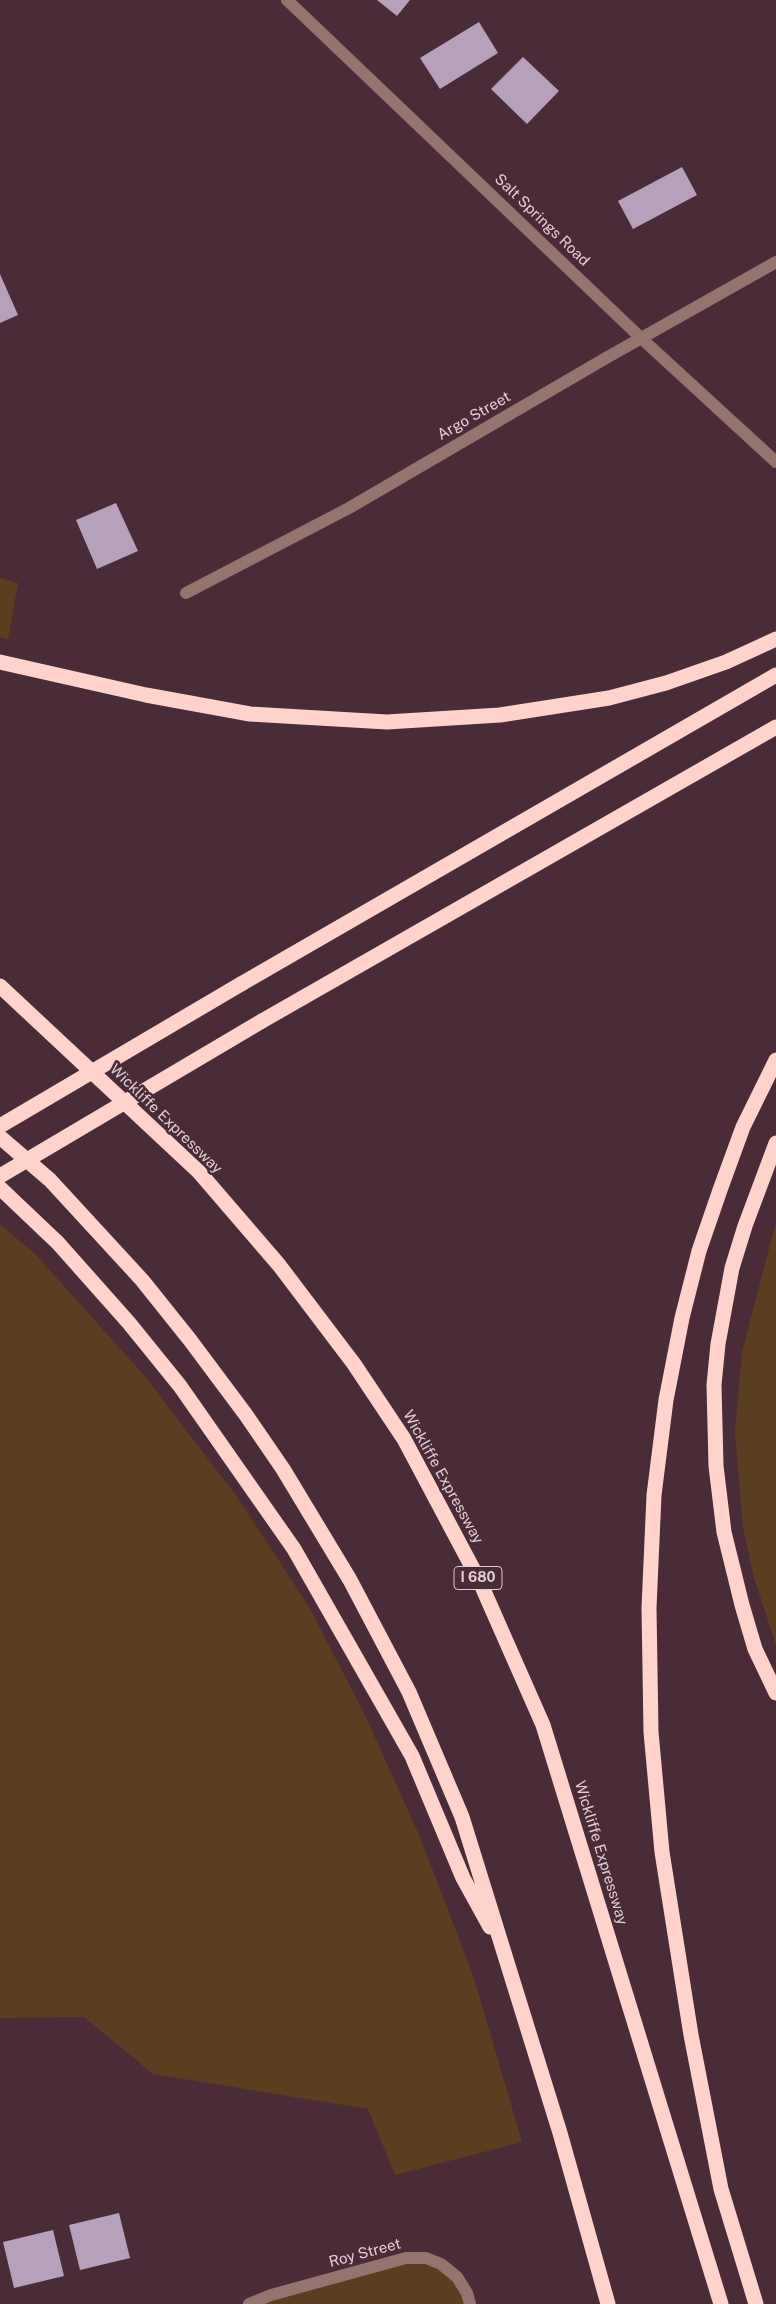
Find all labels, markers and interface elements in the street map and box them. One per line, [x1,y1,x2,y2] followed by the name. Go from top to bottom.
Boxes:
[491,170,593,270] street label: Salt Springs Road
[434,388,514,444] street label: Argo Street
[106,1061,226,1177] street label: Wickliffe Expressway
[399,1407,487,1547] street label: Wickliffe Expressway
[454,1566,502,1590] road number: I 680
[571,1779,631,1927] street label: Wickliffe Expressway
[327,2235,403,2271] street label: Roy Street

